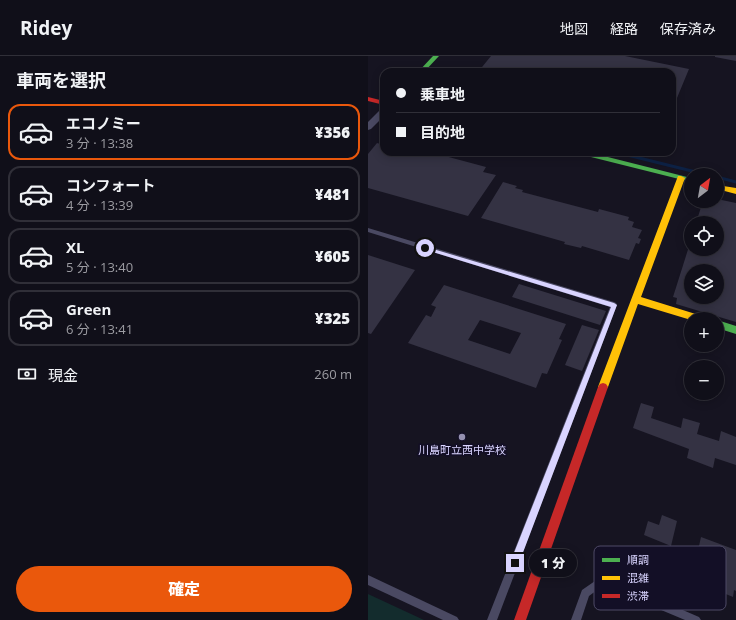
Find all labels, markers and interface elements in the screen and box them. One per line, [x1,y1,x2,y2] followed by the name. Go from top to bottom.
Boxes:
[20,15,72,41] text: Ridey
[560,19,588,38] text: 地図
[610,19,638,38] text: 経路
[660,19,716,38] text: 保存済み
[16,68,106,92] text: 車両を選択
[420,84,465,104] text: 乗車地
[66,113,141,133] text: エコノミー
[18,114,54,150] icon: car
[315,122,350,142] text: ¥356
[420,122,465,142] text: 目的地
[66,134,133,152] text: 3 分 · 13:38
[684,168,724,208] north arrow
[684,168,724,400] map controls
[66,175,156,195] text: コンフォート
[18,176,54,212] icon: car
[315,184,350,204] text: ¥481
[66,196,133,214] text: 4 分 · 13:39
[684,216,724,256] button: locate
[66,237,84,257] text: XL
[18,238,54,274] icon: car
[416,239,434,257] route start
[315,246,350,266] text: ¥605
[66,258,133,276] text: 5 分 · 13:40
[684,264,724,304] button: layers
[66,299,111,319] text: Green
[18,300,54,336] icon: car
[315,308,350,328] text: ¥325
[684,312,724,352] button: +
[66,320,133,338] text: 6 分 · 13:41
[684,360,724,400] button: −
[16,363,38,385] icon: cash
[48,365,78,385] text: 現金
[314,365,352,383] text: 260 m
[457,432,467,442] marker: 川島町立西中学校
[418,442,506,457] place label: 川島町立西中学校
[594,546,726,610] legend
[529,549,577,577] callout: 1 分
[627,552,649,567] text: 順調
[506,554,524,572] route end
[541,554,565,572] text: 1 分
[16,566,352,612] button: 確定
[627,570,649,585] text: 混雑
[627,588,649,603] text: 渋滞

